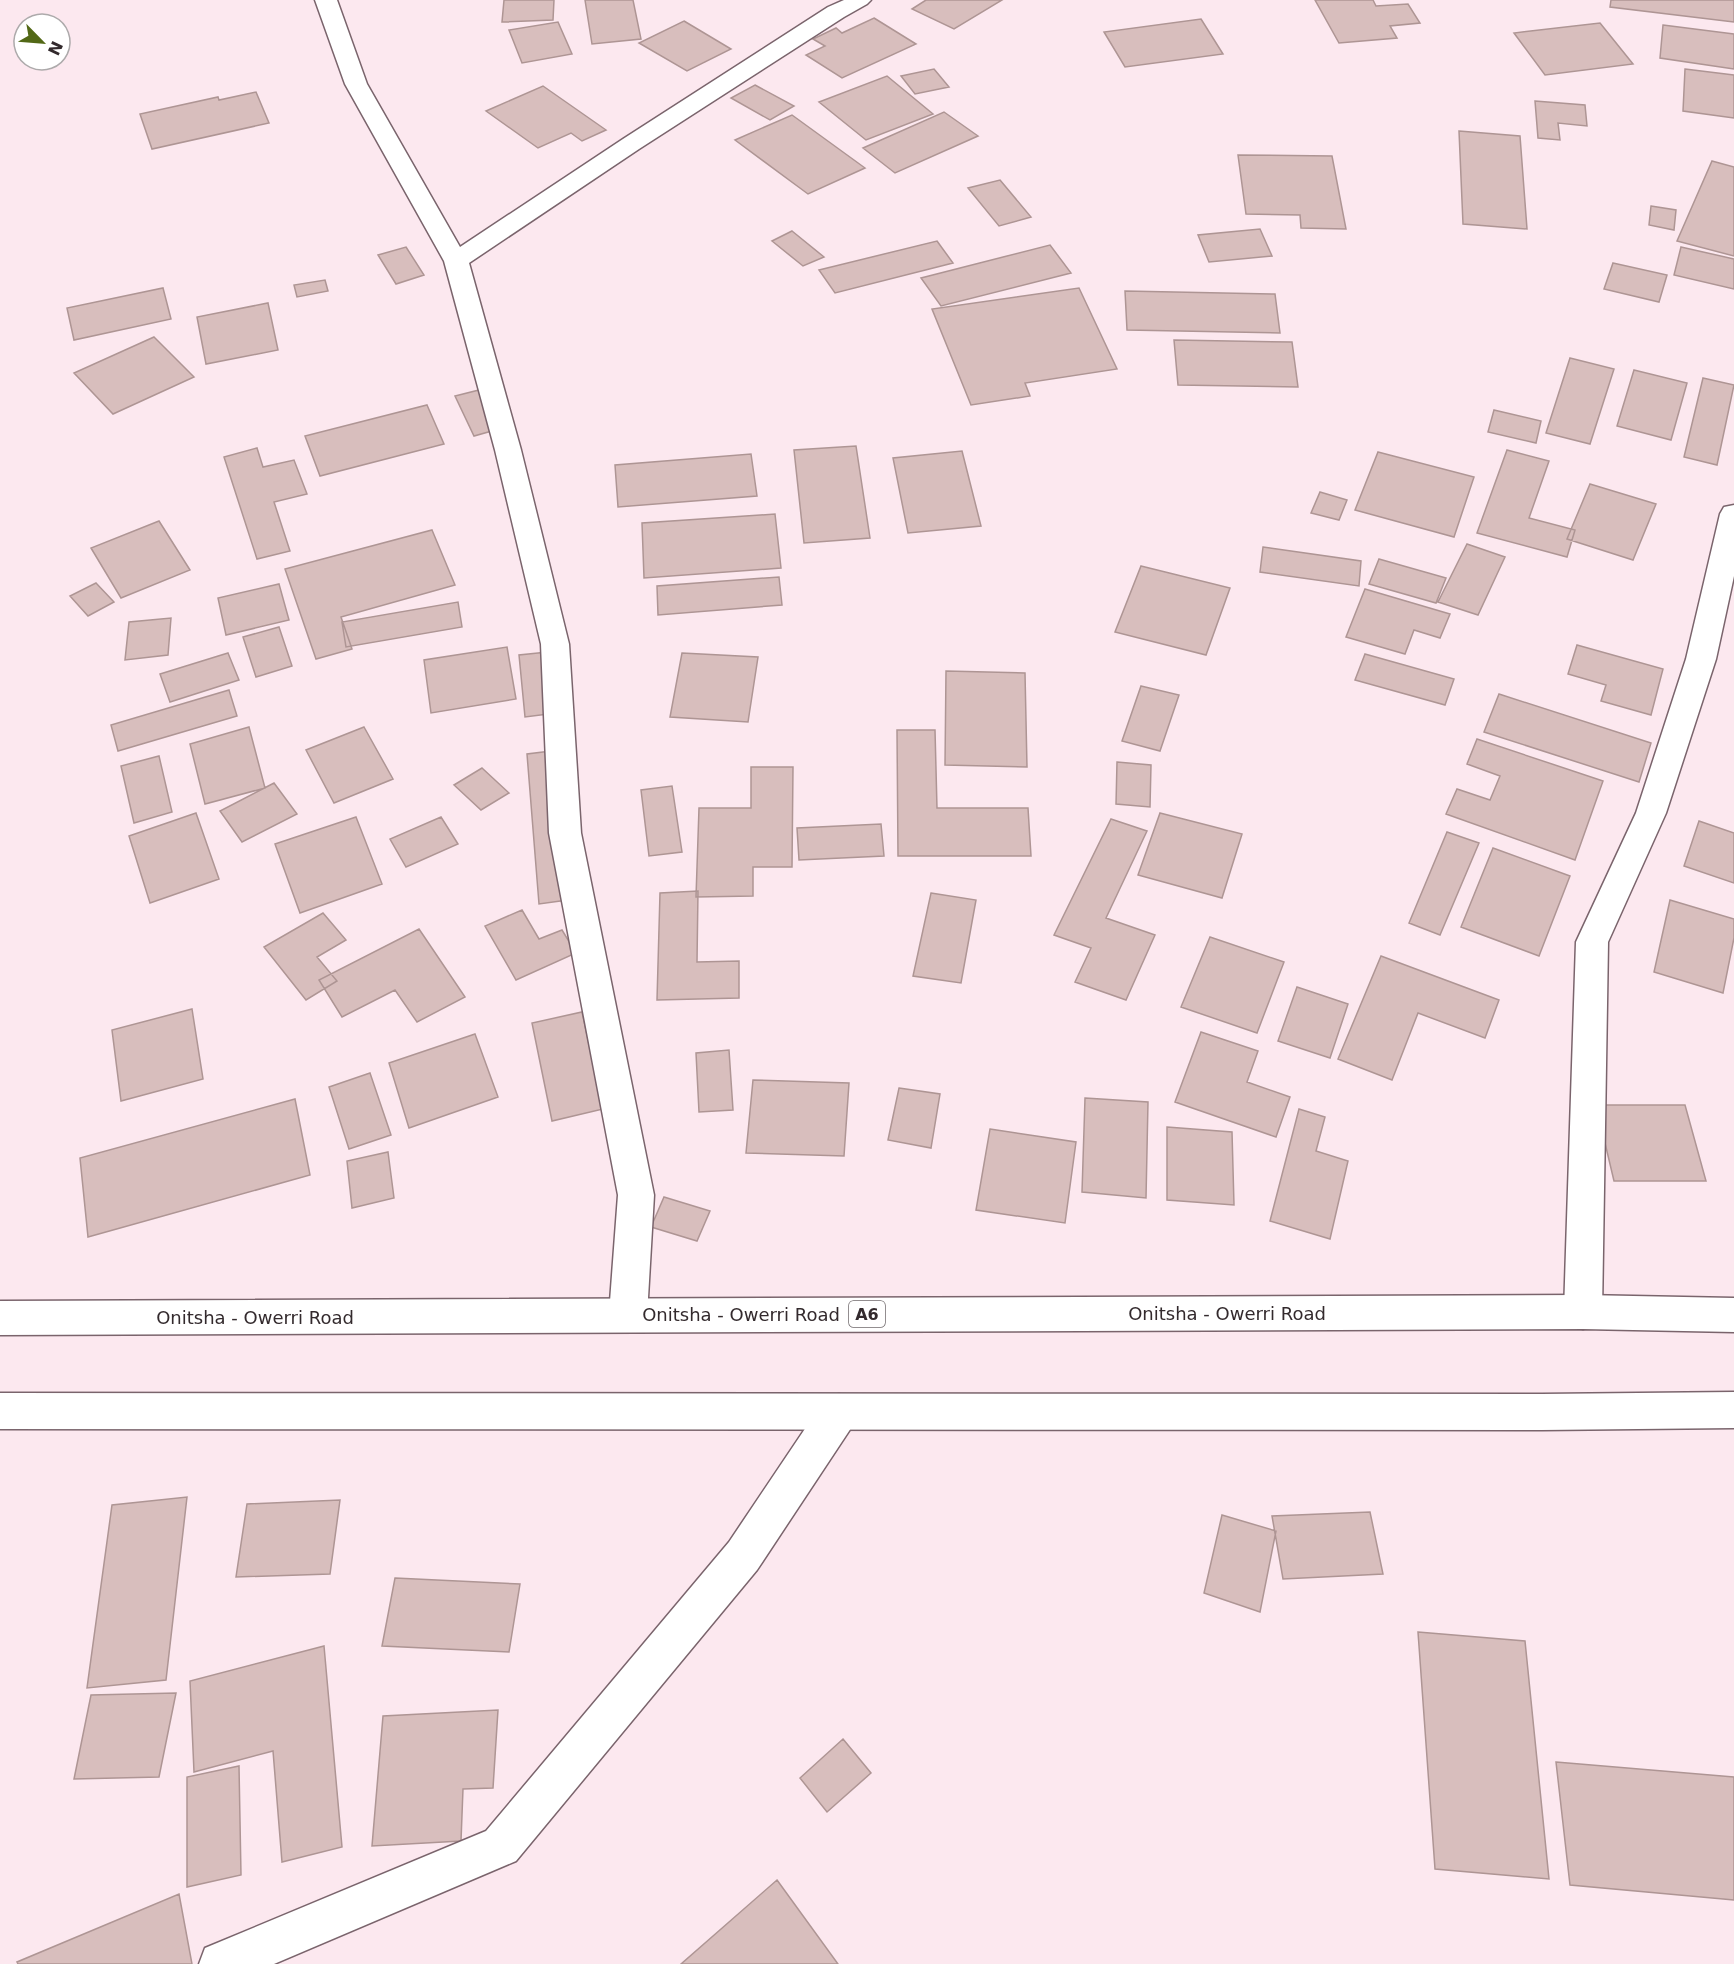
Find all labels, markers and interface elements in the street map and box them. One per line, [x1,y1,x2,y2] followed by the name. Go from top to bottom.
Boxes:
[12,12,72,72] north arrow
[44,38,67,58] text: N
[849,1301,885,1327] road number: A6
[1128,1303,1326,1324] street label: Onitsha - Owerri Road
[642,1304,840,1325] street label: Onitsha - Owerri Road
[156,1307,354,1328] street label: Onitsha - Owerri Road

